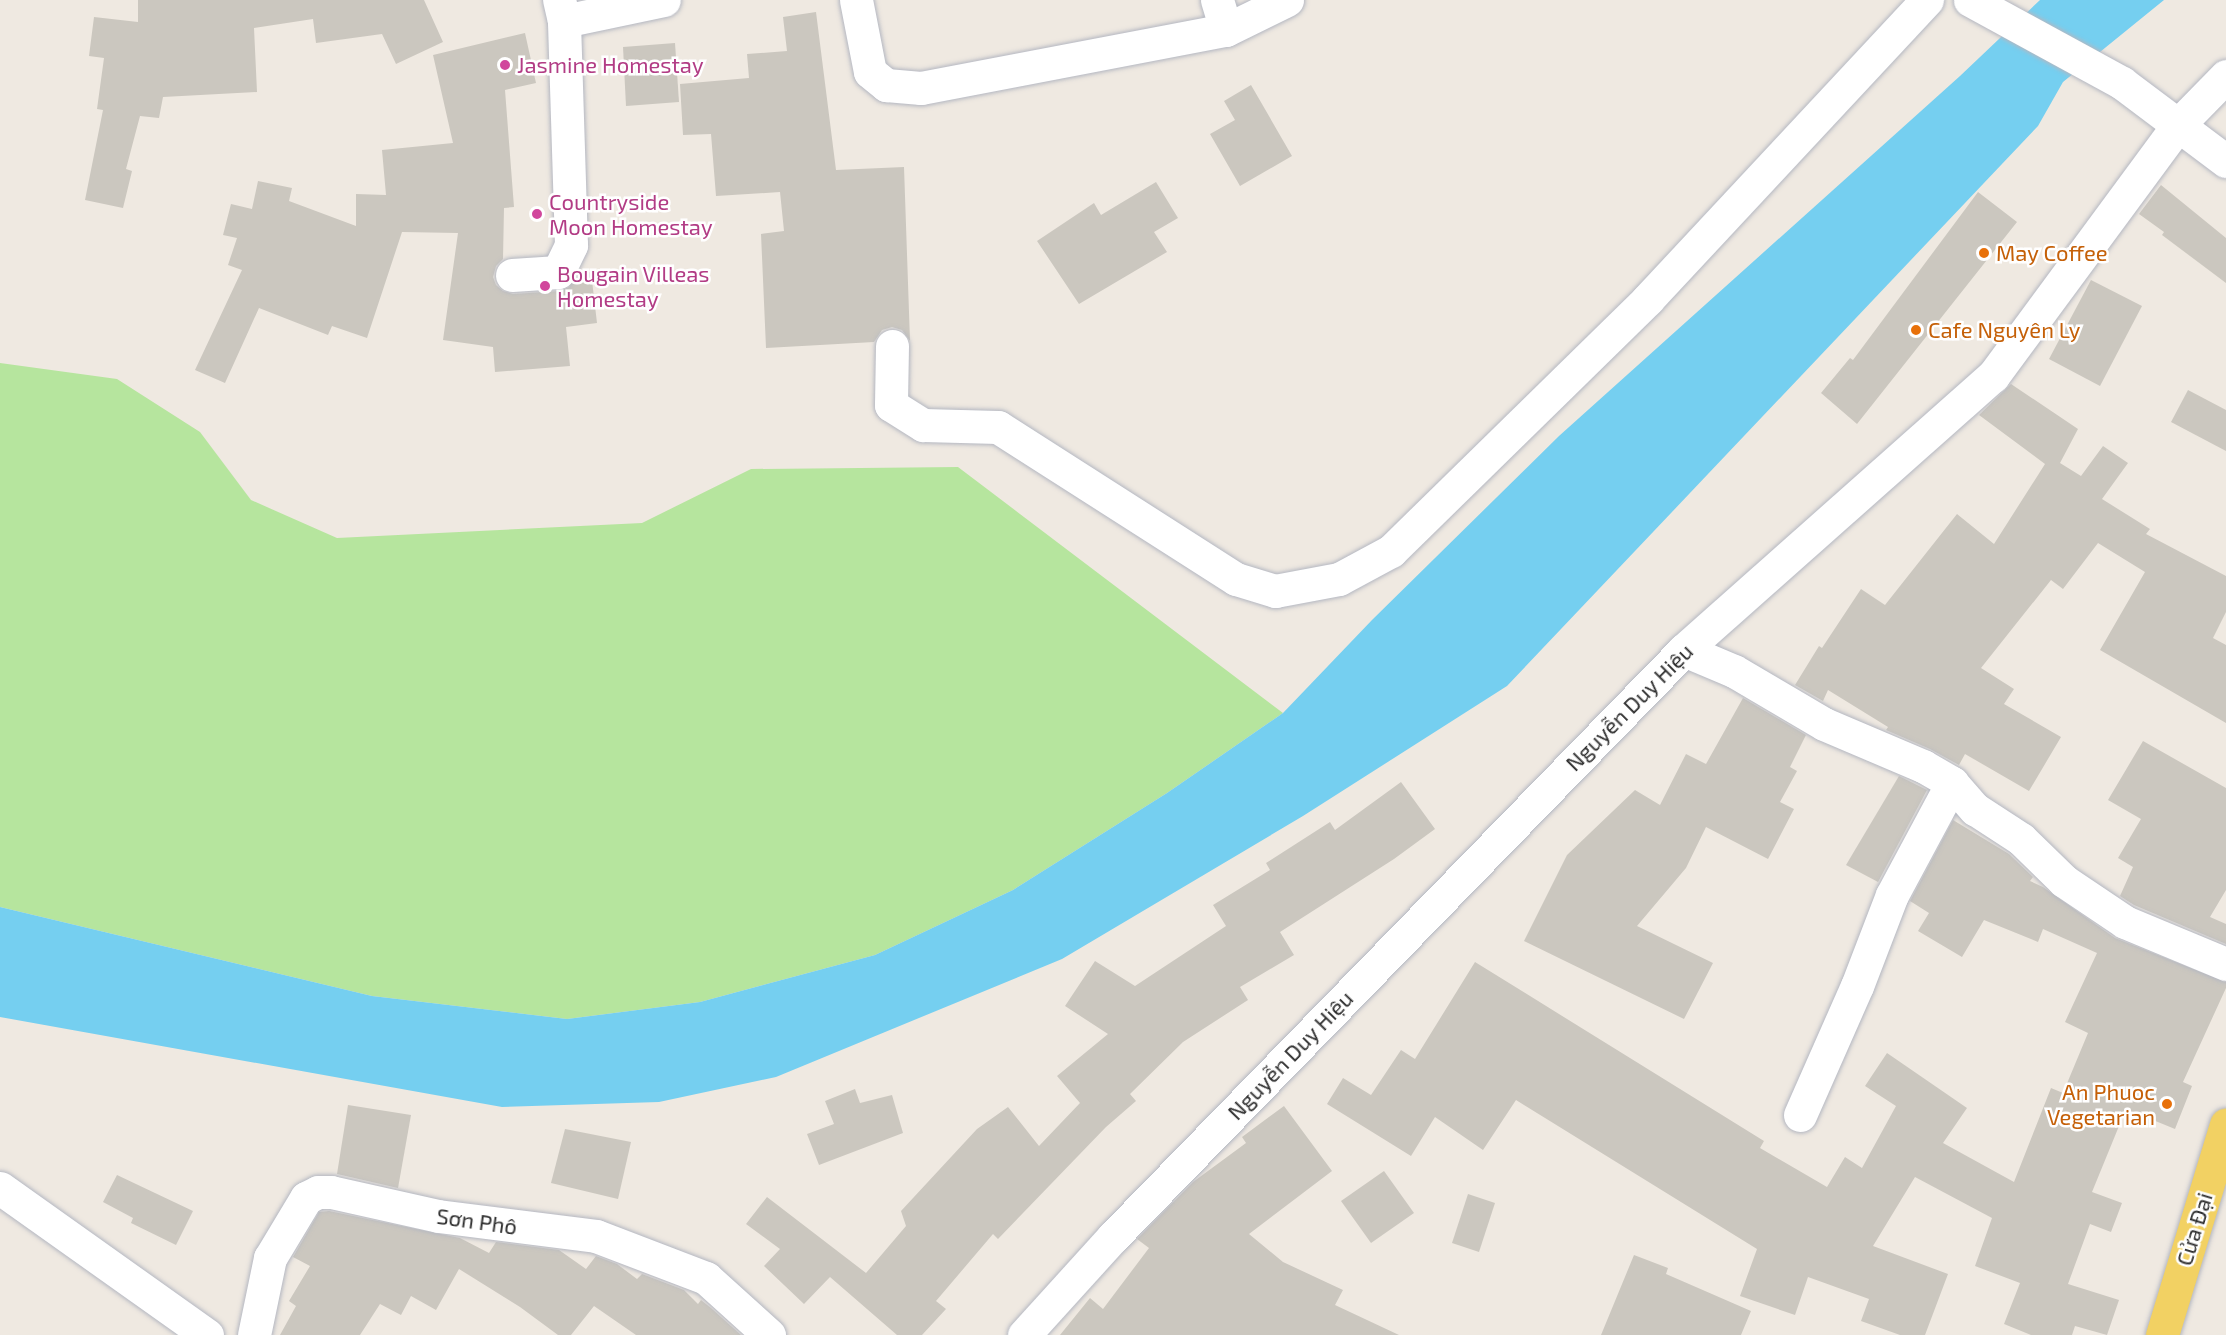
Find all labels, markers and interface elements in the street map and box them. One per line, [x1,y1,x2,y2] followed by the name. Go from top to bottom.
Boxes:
[517,52,704,78] place label: Jasmine Homestay
[498,58,512,72] marker: Jasmine Homestay
[549,188,713,240] place label: Countryside Moon Homestay
[530,207,544,221] marker: Countryside Moon Homestay
[1996,240,2108,266] place label: May Coffee
[1977,246,1991,260] marker: May Coffee
[557,260,710,312] place label: Bougain Villeas Homestay
[538,279,552,293] marker: Bougain Villeas Homestay
[1928,317,2080,343] place label: Cafe Nguyên Ly
[1909,323,1923,337] marker: Cafe Nguyên Ly
[1560,638,1698,776] street label: Nguyễn Duy Hiệu
[1222,985,1358,1125] street label: Nguyễn Duy Hiệu
[2047,1078,2155,1130] place label: An Phuoc Vegetarian
[2160,1097,2174,1111] marker: An Phuoc Vegetarian
[2170,1189,2218,1269] street label: Cửa Đại
[435,1202,519,1240] street label: Sơn Phô

